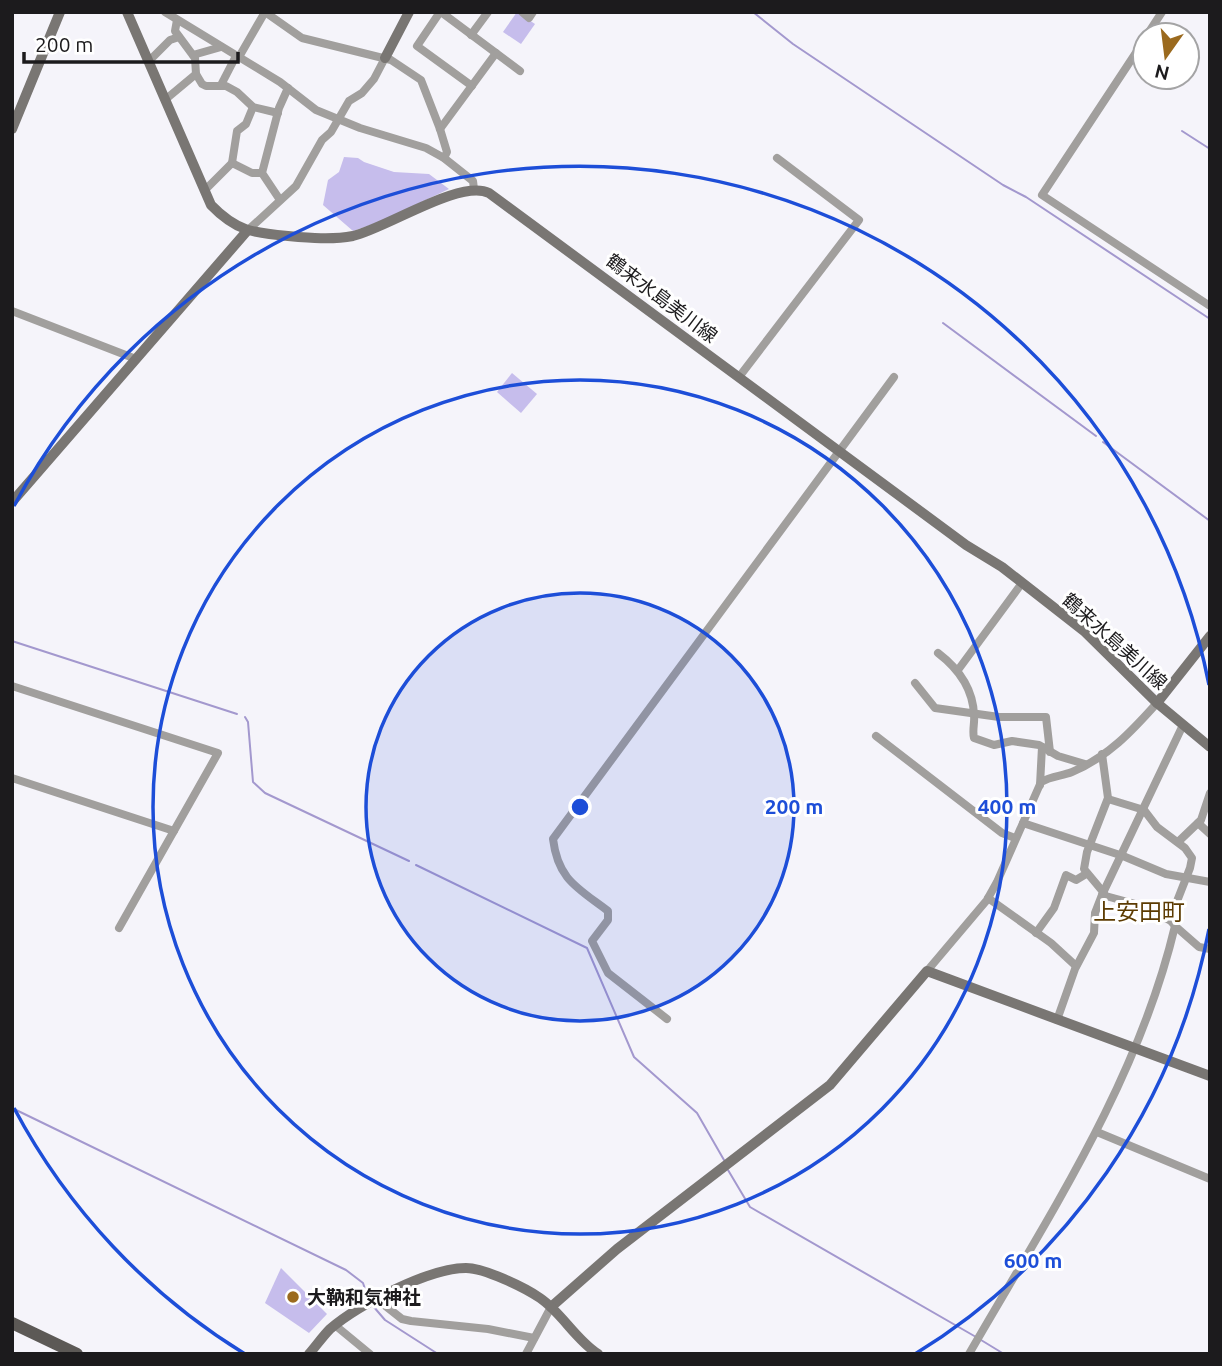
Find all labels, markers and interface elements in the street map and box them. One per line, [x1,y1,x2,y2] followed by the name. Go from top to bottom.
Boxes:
[24,21,238,65] scale bar
[1131,21,1201,91] north arrow
[35,32,93,56] text: 200 m
[1152,60,1171,85] text: N
[602,249,722,347] street label: 鶴来水島美川線
[1058,588,1172,694] street label: 鶴来水島美川線
[765,794,823,818] text: 200 m
[978,794,1036,818] text: 400 m
[568,795,592,819] centre of rings
[1093,899,1185,924] district label: 上安田町
[1004,1248,1062,1272] text: 600 m
[307,1286,421,1308] place label: 大靹和気神社
[285,1289,301,1305] marker: 大靹和気神社

